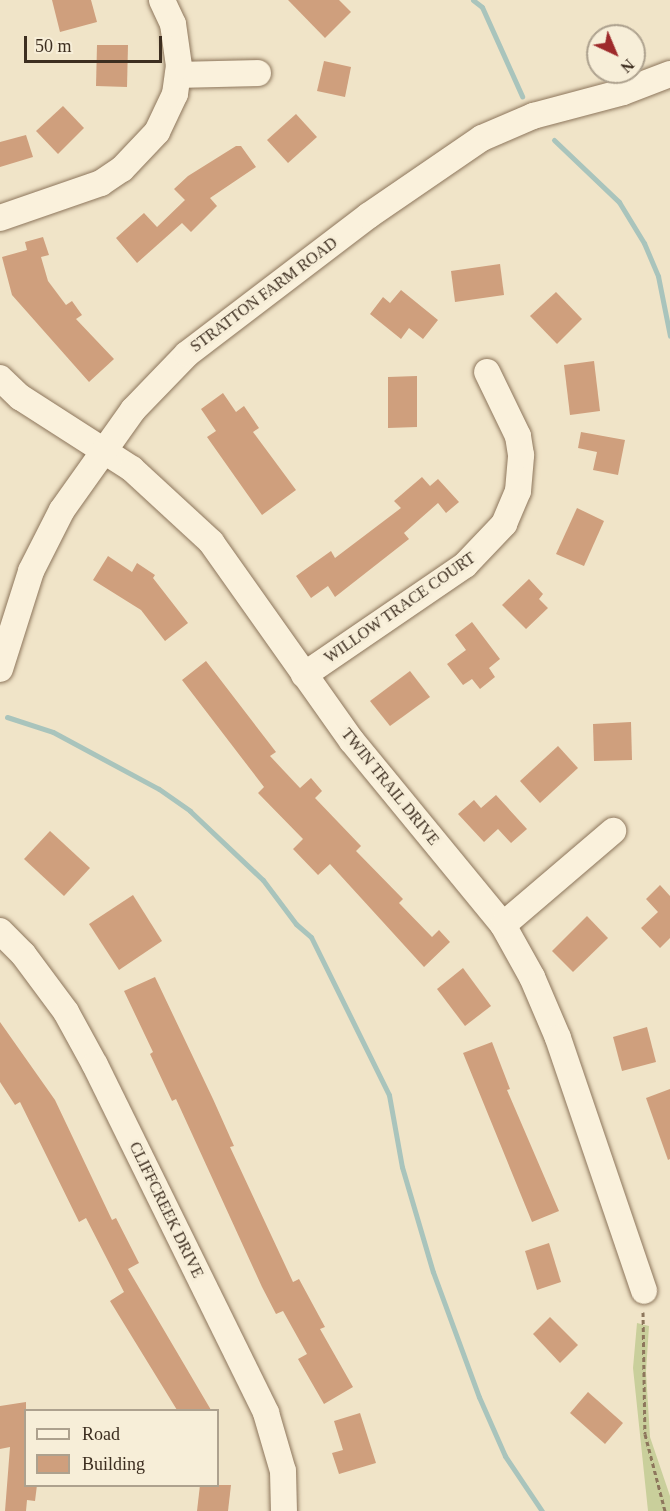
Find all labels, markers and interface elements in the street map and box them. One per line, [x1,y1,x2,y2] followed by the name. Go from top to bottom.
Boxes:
[27,24,165,62] scale bar
[586,24,646,84] north arrow
[35,36,72,56] text: 50 m
[617,56,638,76] text: N
[187,233,341,357] street label: STRATTON FARM ROAD
[321,548,479,668] street label: WILLOW TRACE COURT
[337,724,443,850] street label: TWIN TRAIL DRIVE
[125,1139,207,1281] street label: CLIFFCREEK DRIVE
[24,1409,219,1487] legend
[82,1424,120,1444] text: Road
[82,1454,145,1474] text: Building

